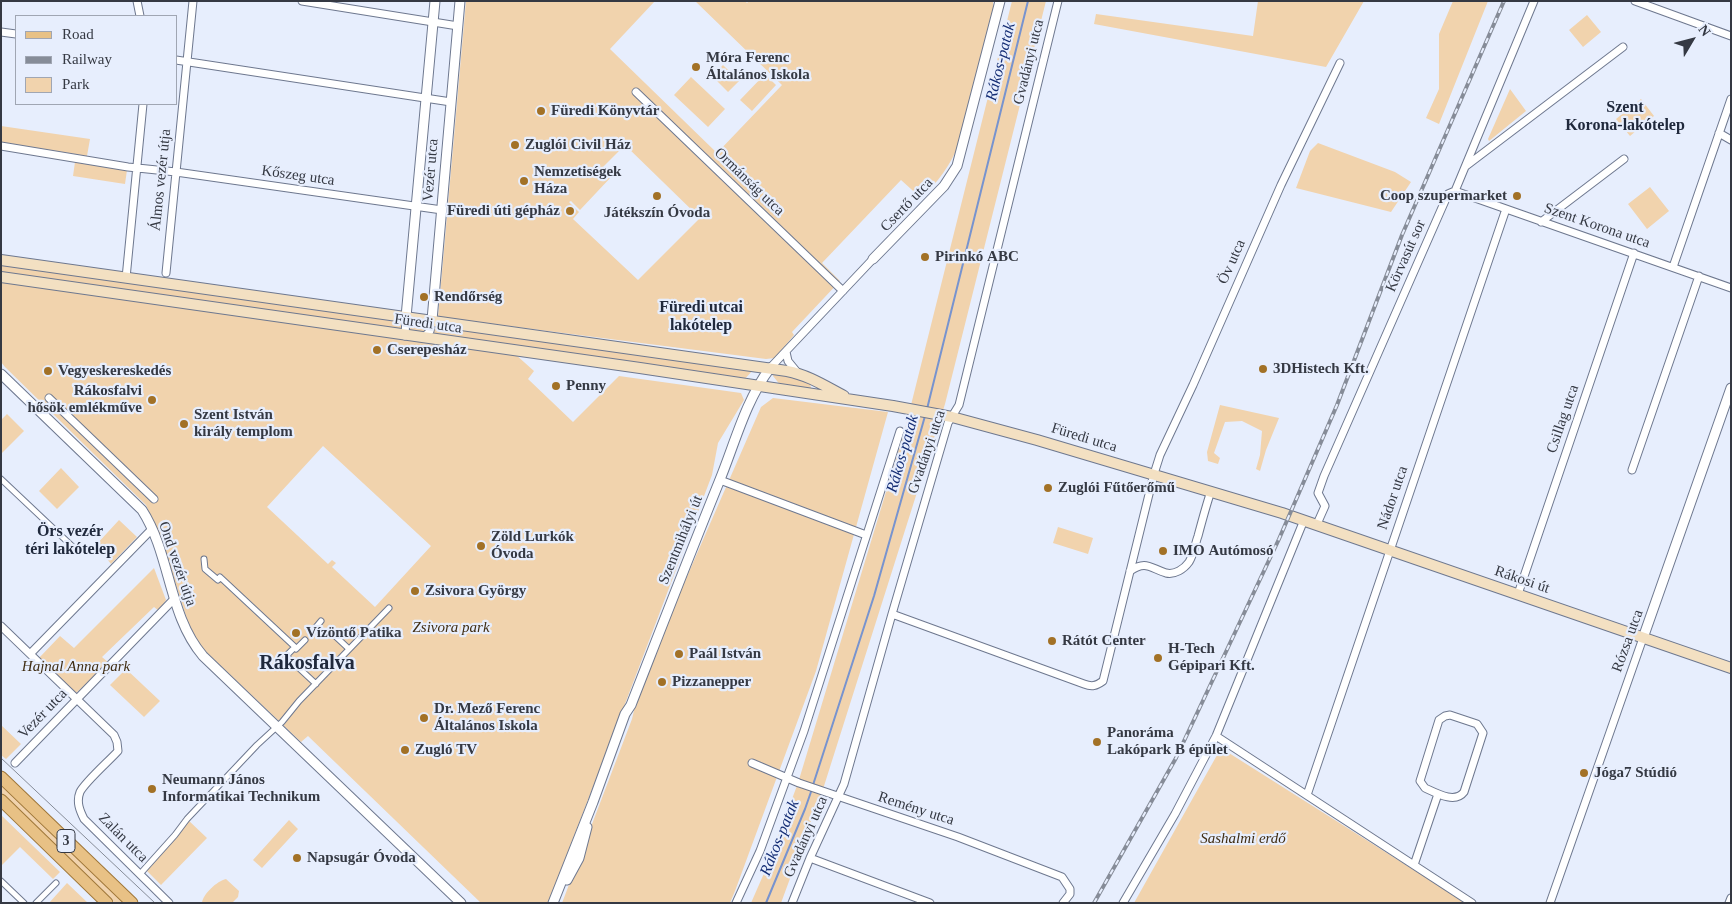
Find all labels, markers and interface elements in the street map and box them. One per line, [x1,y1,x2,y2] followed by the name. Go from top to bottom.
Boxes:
[15,15,178,105] legend
[1667,15,1717,65] north arrow
[1010,18,1048,106] street label: Gvadányi utca
[982,21,1020,103] water label: Rákos-patak
[1695,22,1713,39] text: N
[62,26,94,42] text: Road
[706,49,810,84] place label: Móra Ferenc Általános Iskola
[62,51,112,67] text: Railway
[690,61,702,73] marker: Móra Ferenc Általános Iskola
[62,76,90,92] text: Park
[1565,98,1685,136] district label: Szent Korona-lakótelep
[551,102,659,120] place label: Füredi Könyvtár
[535,105,547,117] marker: Füredi Könyvtár
[147,128,175,232] street label: Álmos vezér útja
[525,136,631,154] place label: Zuglói Civil Ház
[419,138,443,202] street label: Vezér utca
[509,139,521,151] marker: Zuglói Civil Ház
[710,144,788,220] street label: Ormánság utca
[260,162,336,190] street label: Kőszeg utca
[534,163,621,198] place label: Nemzetiségek Háza
[877,174,937,236] street label: Csertő utca
[518,175,530,187] marker: Nemzetiségek Háza
[1380,187,1507,205] place label: Coop szupermarket
[651,190,663,202] marker: Játékszín Óvoda
[1511,190,1523,202] marker: Coop szupermarket
[1542,199,1652,253] street label: Szent Korona utca
[447,202,560,220] place label: Füredi úti gépház
[604,204,710,222] place label: Játékszín Óvoda
[564,205,576,217] marker: Füredi úti gépház
[1382,217,1430,295] street label: Körvasút sor
[1214,237,1250,287] street label: Öv utca
[935,248,1019,266] place label: Pirinkó ABC
[919,251,931,263] marker: Pirinkó ABC
[434,288,502,306] place label: Rendőrség
[418,291,430,303] marker: Rendőrség
[659,298,743,336] district label: Füredi utcai lakótelep
[393,310,463,338] street label: Füredi utca
[387,341,467,359] place label: Cserepesház
[371,344,383,356] marker: Cserepesház
[1273,360,1369,378] place label: 3DHistech Kft.
[58,362,171,380] place label: Vegyeskereskedés
[1257,363,1269,375] marker: 3DHistech Kft.
[42,365,54,377] marker: Vegyeskereskedés
[566,377,606,395] place label: Penny
[550,380,562,392] marker: Penny
[27,382,142,417] place label: Rákosfalvi hősök emlékműve
[1543,382,1583,456] street label: Csillag utca
[146,394,158,406] marker: Rákosfalvi hősök emlékműve
[194,406,293,441] place label: Szent István király templom
[904,408,950,496] street label: Gvadányi utca
[883,413,923,495] water label: Rákos-patak
[178,418,190,430] marker: Szent István király templom
[1049,419,1119,457] street label: Füredi utca
[1374,464,1412,532] street label: Nádor utca
[1058,479,1175,497] place label: Zuglói Fűtőerőmű
[1042,482,1054,494] marker: Zuglói Fűtőerőmű
[655,493,707,587] street label: Szentmihályi út
[154,519,200,609] street label: Ond vezér útja
[25,522,115,560] district label: Örs vezér téri lakótelep
[491,528,574,563] place label: Zöld Lurkók Óvoda
[475,540,487,552] marker: Zöld Lurkók Óvoda
[1173,542,1273,560] place label: IMO Autómosó
[1157,545,1169,557] marker: IMO Autómosó
[1492,562,1552,598] street label: Rákosi út
[425,582,526,600] place label: Zsivora György
[409,585,421,597] marker: Zsivora György
[1608,607,1648,675] street label: Rózsa utca
[412,619,490,637] park label: Zsivora park
[306,624,401,642] place label: Vízöntő Patika
[290,627,302,639] marker: Vízöntő Patika
[1062,632,1146,650] place label: Rátót Center
[1046,635,1058,647] marker: Rátót Center
[1168,640,1255,675] place label: H-Tech Gépipari Kft.
[689,645,761,663] place label: Paál István
[673,648,685,660] marker: Paál István
[259,652,355,676] district label: Rákosfalva
[1152,652,1164,664] marker: H-Tech Gépipari Kft.
[22,658,130,676] park label: Hajnal Anna park
[672,673,751,691] place label: Pizzanepper
[656,676,668,688] marker: Pizzanepper
[15,685,71,743] street label: Vezér utca
[434,700,540,735] place label: Dr. Mező Ferenc Általános Iskola
[418,712,430,724] marker: Dr. Mező Ferenc Általános Iskola
[1107,724,1228,759] place label: Panoráma Lakópark B épület
[1091,736,1103,748] marker: Panoráma Lakópark B épület
[415,741,477,759] place label: Zugló TV
[399,744,411,756] marker: Zugló TV
[1594,764,1677,782] place label: Jóga7 Stúdió
[1578,767,1590,779] marker: Jóga7 Stúdió
[162,771,320,806] place label: Neumann János Informatikai Technikum
[146,783,158,795] marker: Neumann János Informatikai Technikum
[876,788,956,830] street label: Remény utca
[780,794,832,880] street label: Gvadányi utca
[756,797,804,879] water label: Rákos-patak
[94,809,152,867] street label: Zalán utca
[57,829,75,852] road number: 3
[1200,830,1286,848] park label: Sashalmi erdő
[307,849,416,867] place label: Napsugár Óvoda
[291,852,303,864] marker: Napsugár Óvoda

